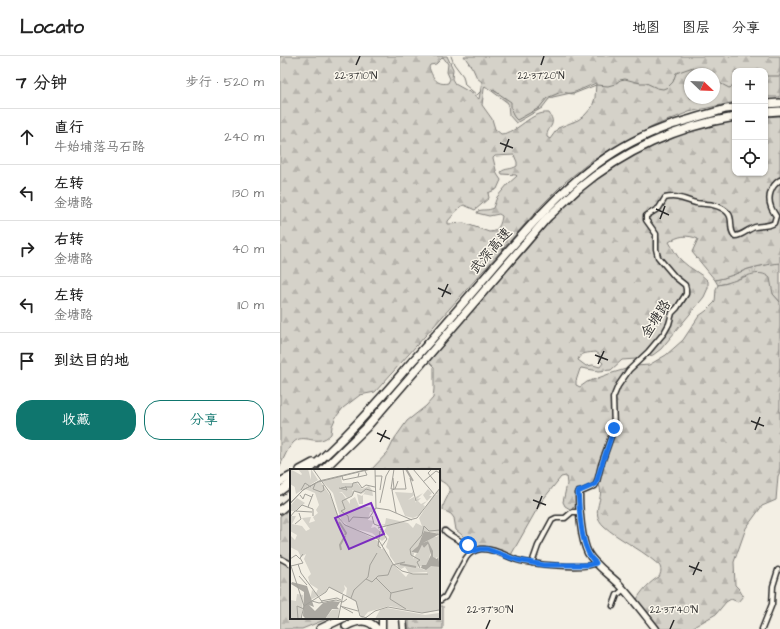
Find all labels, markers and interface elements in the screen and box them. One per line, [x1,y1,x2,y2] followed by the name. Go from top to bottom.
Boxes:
[20,14,84,41] text: Locato
[632,18,660,38] text: 地图
[682,18,710,38] text: 图层
[732,18,760,38] text: 分享
[684,68,720,104] north arrow
[732,68,768,176] map controls
[732,68,768,104] button: +
[335,69,377,83] text: 22°37'10"N
[517,69,565,83] text: 22°37'20"N
[16,71,67,95] text: 7 分钟
[186,73,264,91] text: 步行 · 520 m
[732,104,768,140] button: −
[54,117,84,138] text: 直行
[16,126,38,148] icon: ahead
[224,128,264,146] text: 240 m
[54,138,145,156] text: 牛始埔落马石路
[732,140,768,176] button: locate
[54,173,84,194] text: 左转
[16,182,38,204] icon: left
[232,184,264,202] text: 130 m
[54,194,93,212] text: 金塘路
[465,223,517,279] street label: 武深高速
[54,229,84,250] text: 右转
[16,238,38,260] icon: right
[232,240,264,258] text: 40 m
[54,250,93,268] text: 金塘路
[54,285,84,306] text: 左转
[16,294,38,316] icon: left
[237,296,264,314] text: 110 m
[636,296,676,342] street label: 金塘路
[54,306,93,324] text: 金塘路
[16,350,38,372] icon: arrive
[54,350,129,371] text: 到达目的地
[16,400,136,440] button: 收藏
[144,400,264,440] button: 分享
[605,419,623,437] route end
[290,469,440,619] inset map
[459,536,477,554] route start
[467,603,513,617] text: 22°37'30"N
[650,603,698,617] text: 22°37'40"N

